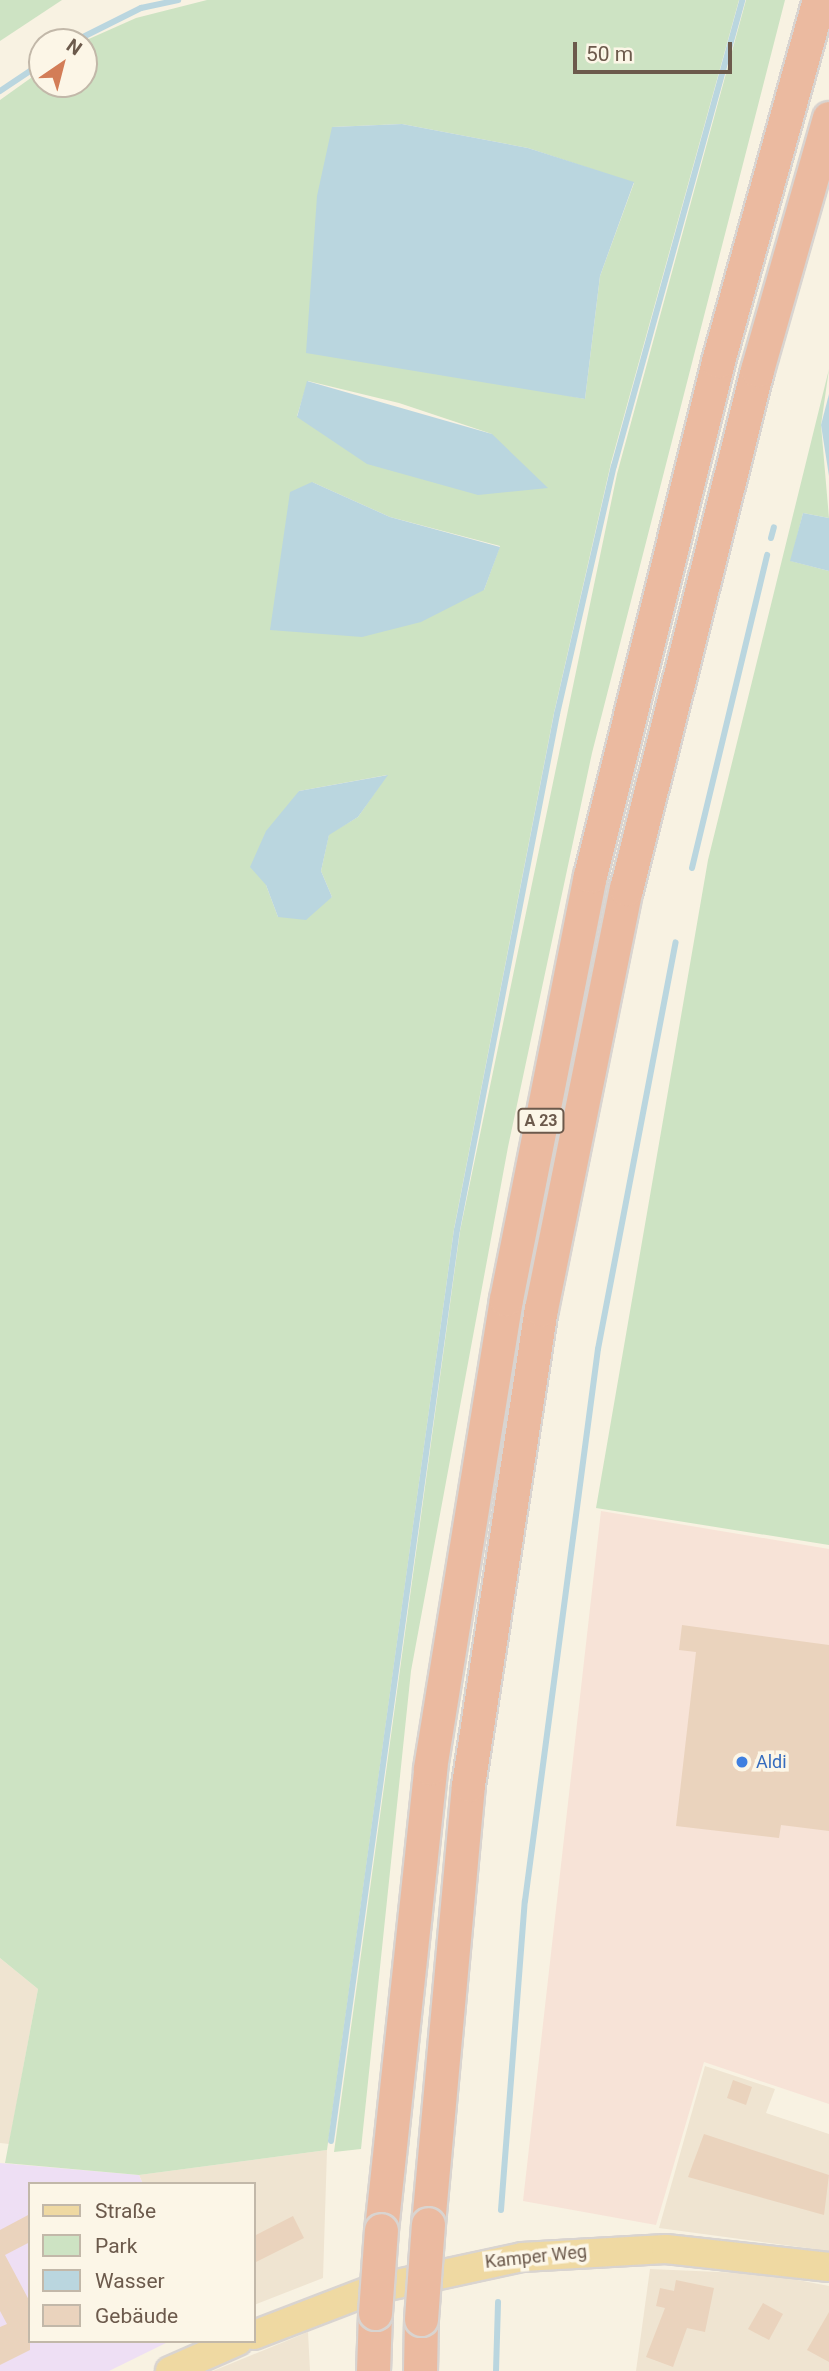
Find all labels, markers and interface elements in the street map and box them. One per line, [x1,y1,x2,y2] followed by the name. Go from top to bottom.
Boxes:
[28,28,98,98] north arrow
[577,28,736,72] scale bar
[62,34,86,60] text: N
[586,42,633,66] text: 50 m
[516,1108,566,1134] road number: A 23
[756,1751,787,1773] place label: Aldi
[734,1754,750,1770] marker: Aldi
[28,2182,256,2343] legend
[95,2199,156,2223] text: Straße
[95,2234,137,2258] text: Park
[484,2241,588,2273] street label: Kamper Weg
[95,2269,165,2293] text: Wasser
[95,2304,178,2328] text: Gebäude

